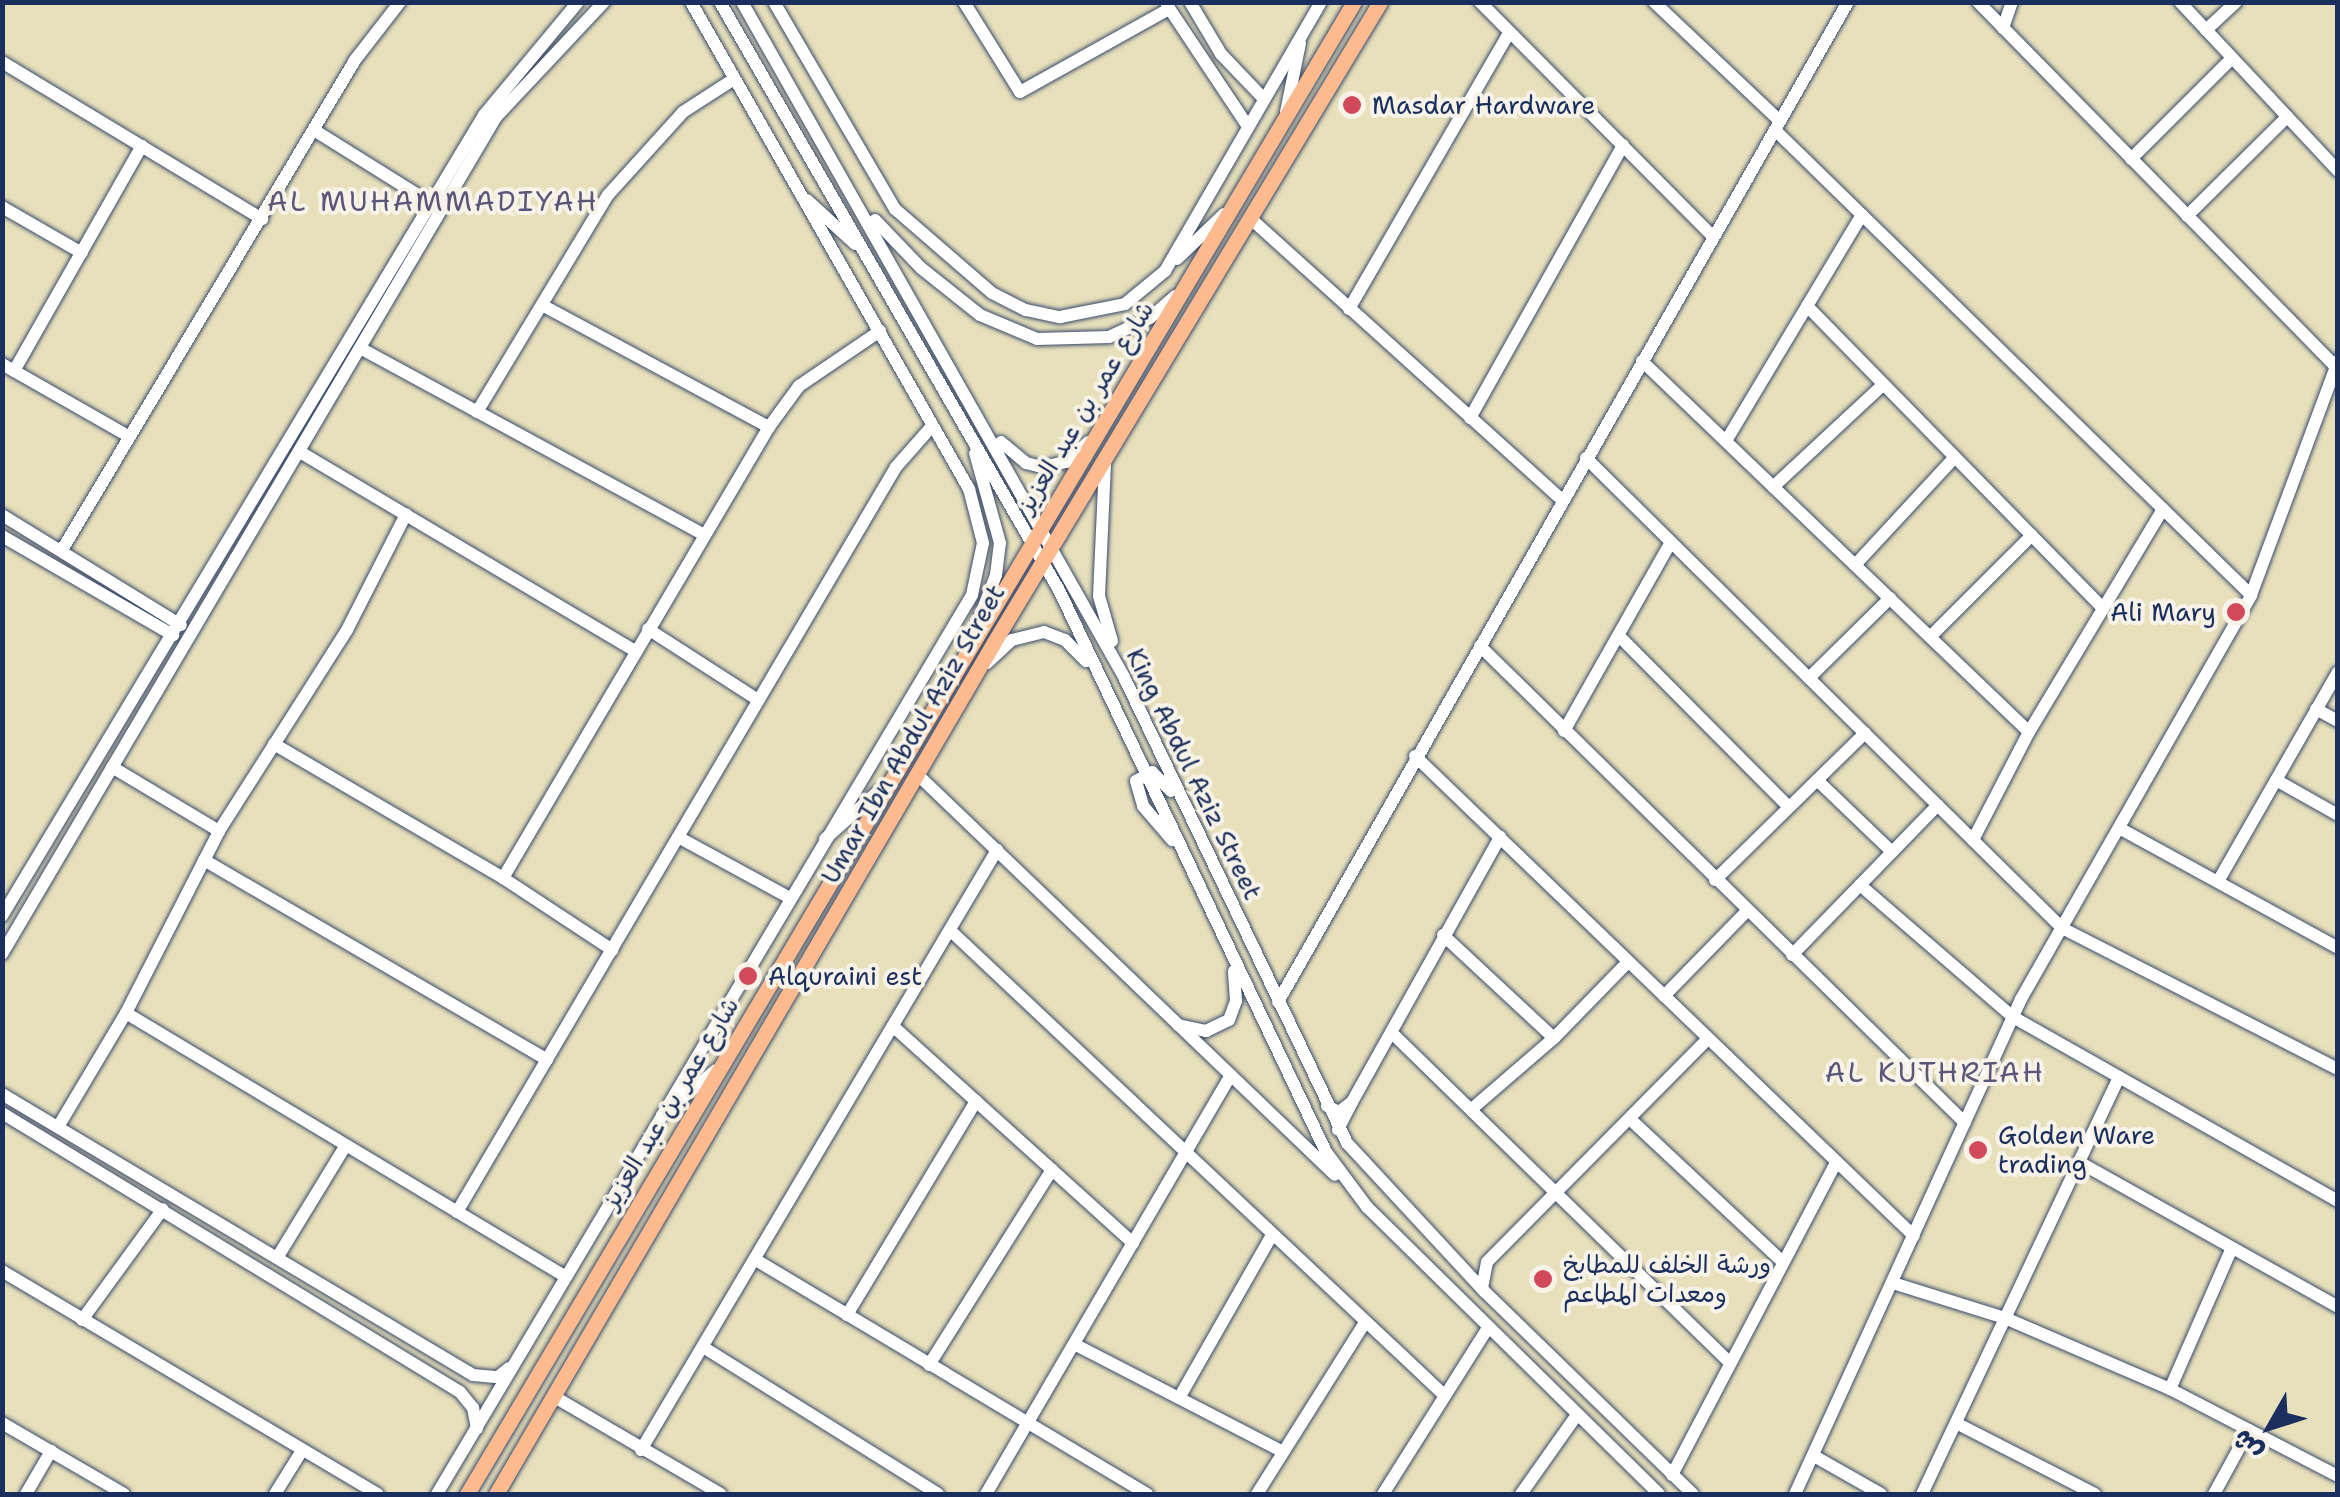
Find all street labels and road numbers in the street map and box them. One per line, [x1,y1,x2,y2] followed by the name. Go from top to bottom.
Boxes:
[1010,296,1160,518] street label: شارع عمر بن عبد العزيز
[815,579,1011,889] street label: Umar Ibn Abdul Aziz Street
[1120,643,1268,905] street label: King Abdul Aziz Street
[595,992,745,1214] street label: شارع عمر بن عبد العزيز

